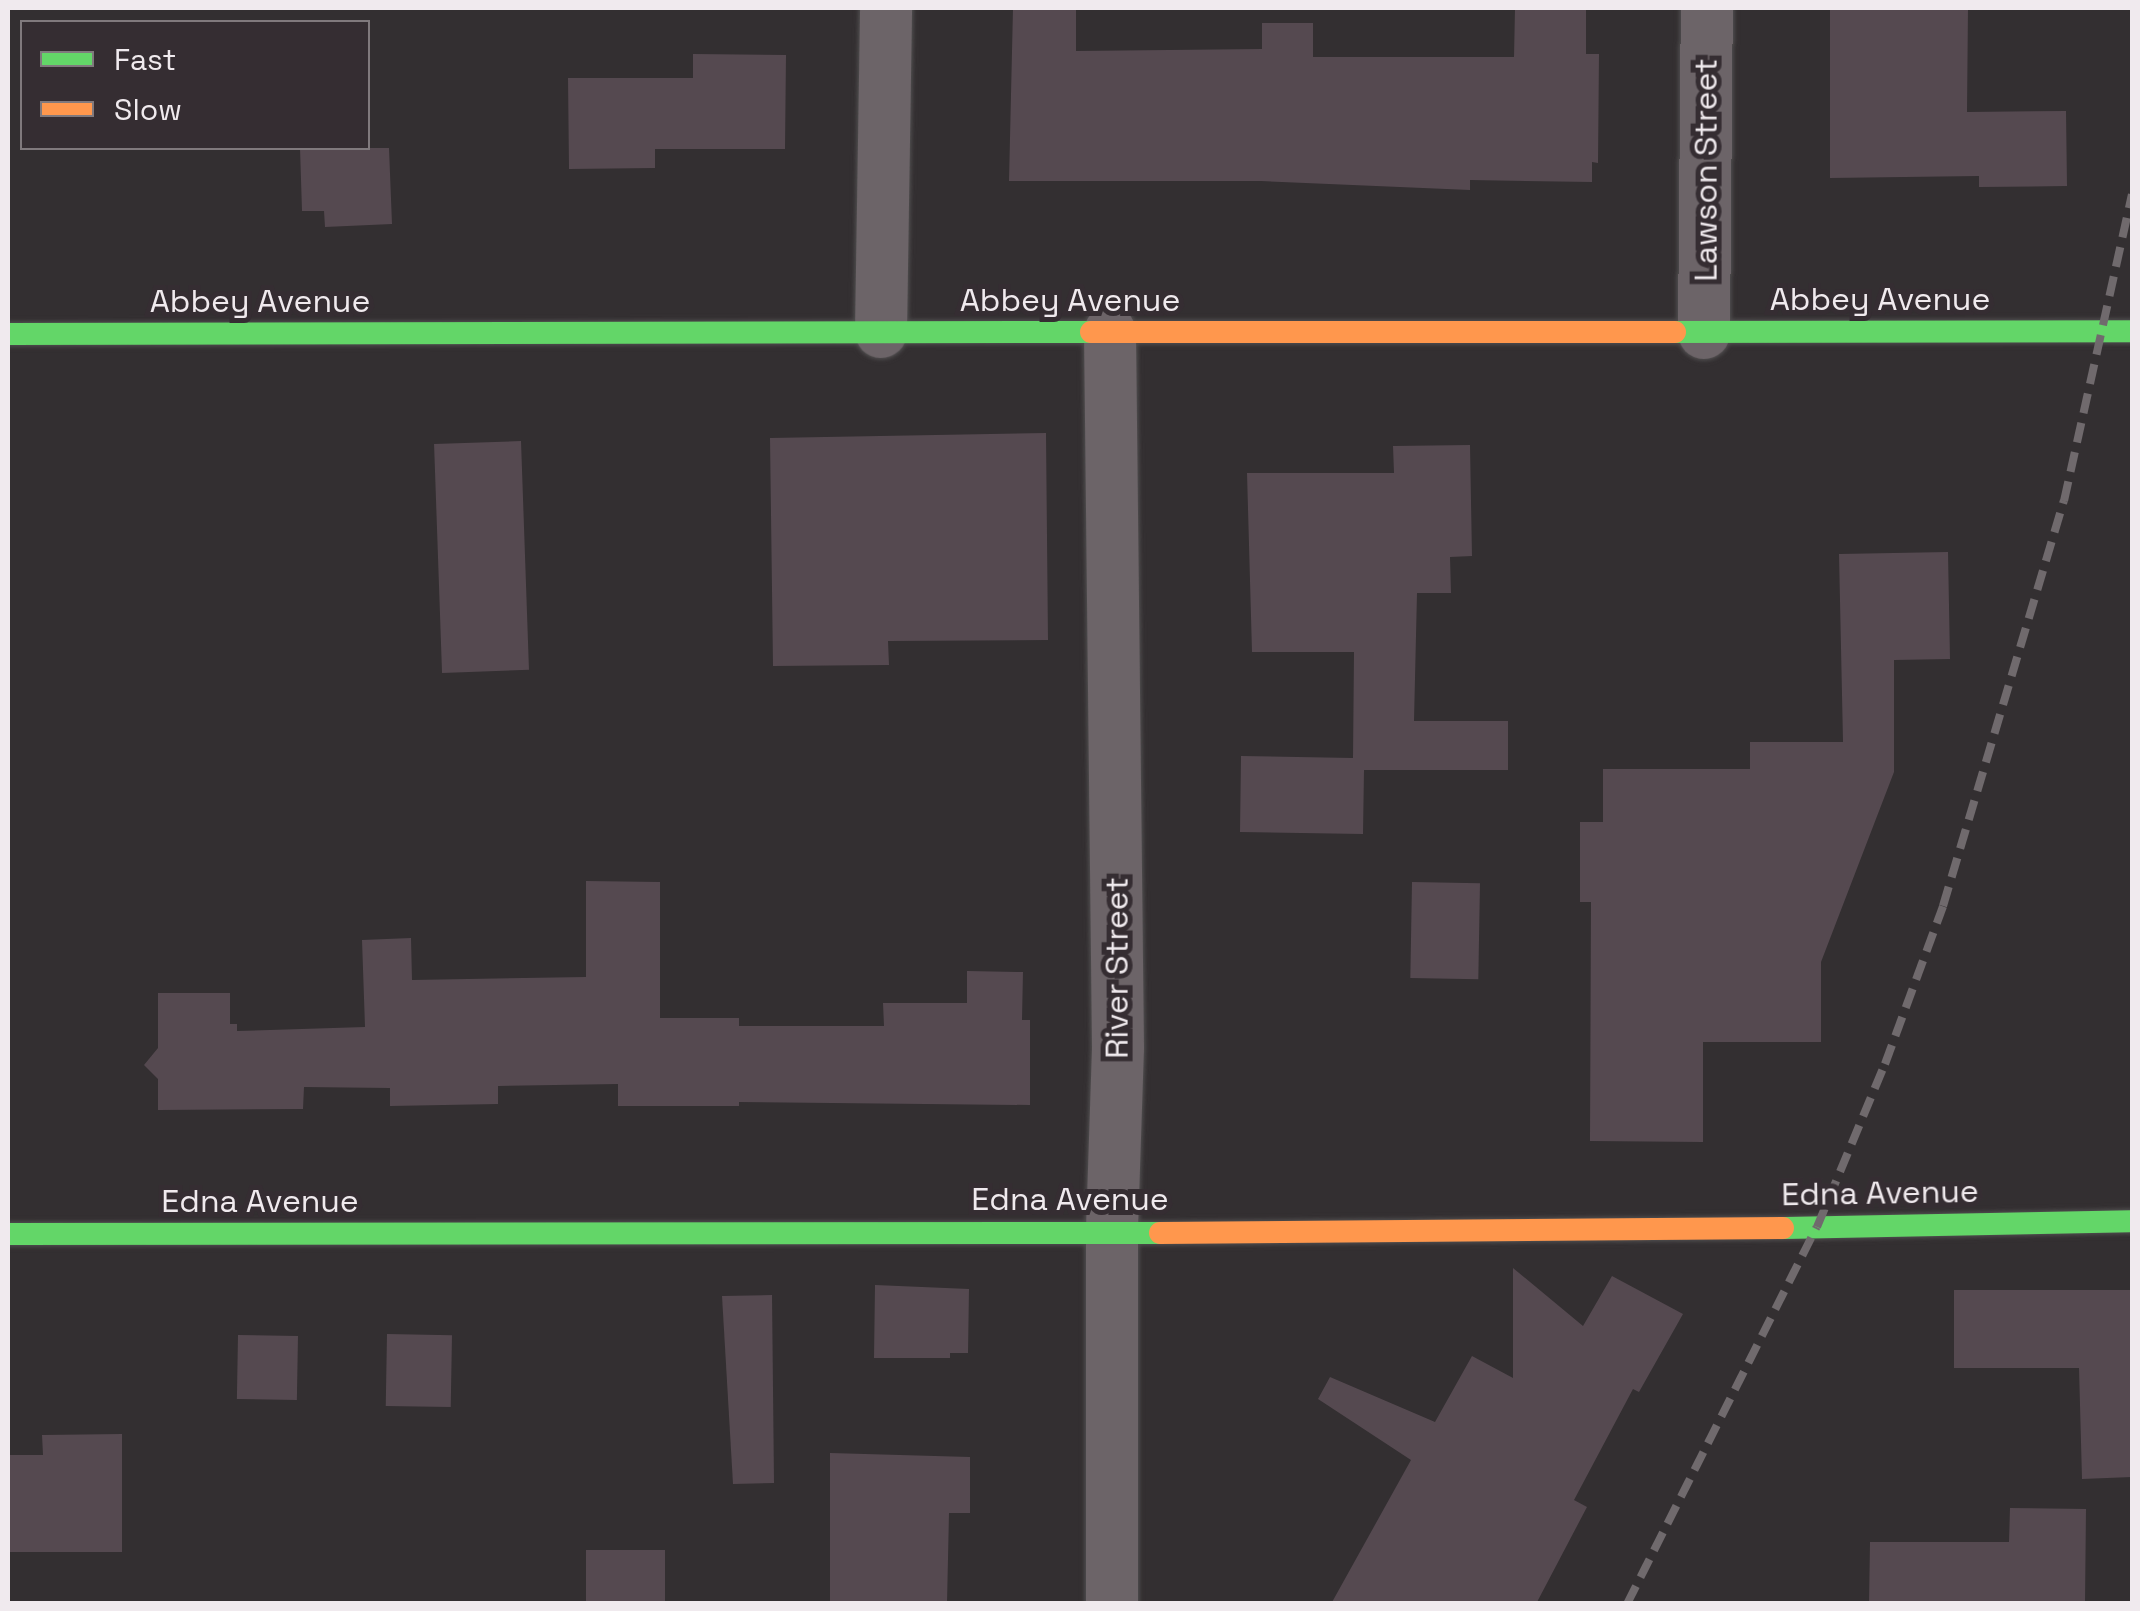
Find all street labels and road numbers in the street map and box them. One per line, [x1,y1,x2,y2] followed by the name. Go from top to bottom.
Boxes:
[1687,58,1725,282] street label: Lawson Street
[1769,280,1991,318] street label: Abbey Avenue
[959,281,1181,319] street label: Abbey Avenue
[149,282,371,320] street label: Abbey Avenue
[1098,877,1136,1059] street label: River Street
[1781,1172,1979,1214] street label: Edna Avenue
[971,1180,1169,1218] street label: Edna Avenue
[161,1182,359,1220] street label: Edna Avenue

